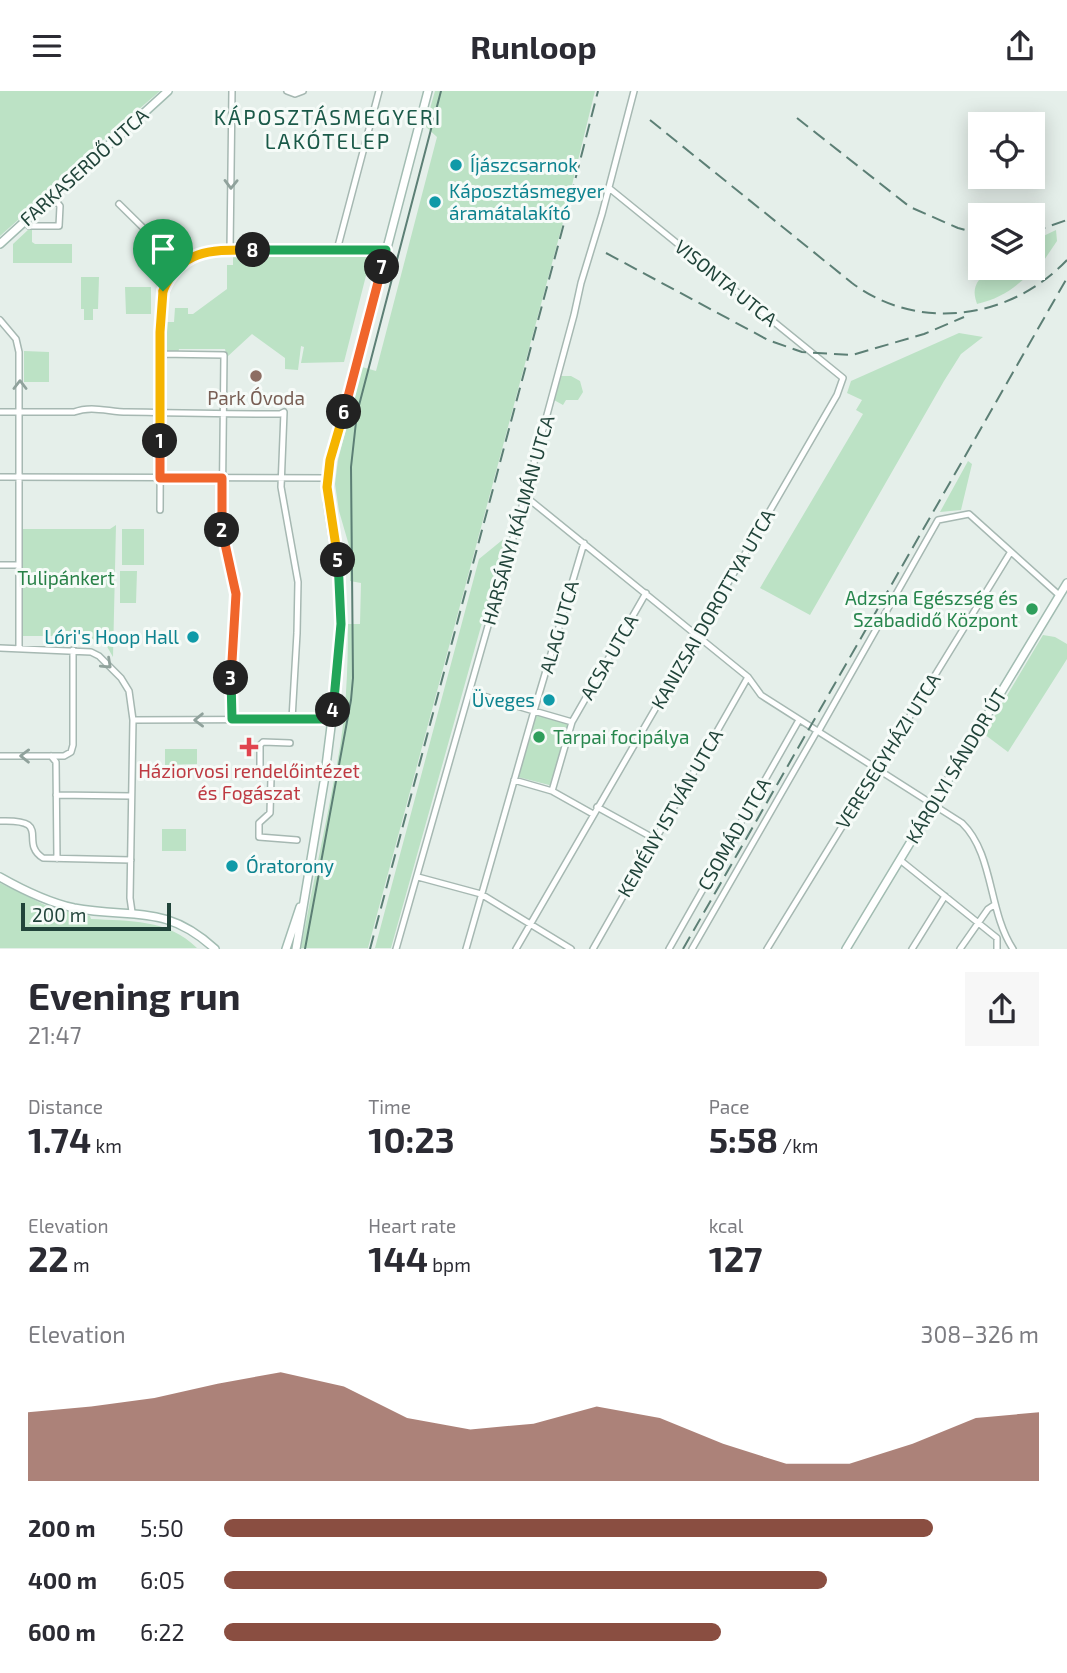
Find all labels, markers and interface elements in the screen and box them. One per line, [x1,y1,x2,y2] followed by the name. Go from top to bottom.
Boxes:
[28,27,66,65] icon: menu
[470,27,597,65] text: Runloop
[1001,27,1039,65] icon: share
[15,103,153,230] street label: FARKASERDŐ UTCA
[214,104,442,153] district label: KÁPOSZTÁSMEGYERI LAKÓTELEP
[968,112,1045,280] map controls
[968,112,1045,189] button: locate
[470,153,578,176] place label: Íjászcsarnok
[448,157,464,173] marker: Íjászcsarnok
[223,179,239,189] one-way arrow
[449,179,605,224] place label: Káposztásmegyer áramátalakító
[427,194,443,210] marker: Káposztásmegyer áramátalakító
[968,203,1045,280] button: layers
[133,219,193,291] pin
[144,230,182,268] icon: arrive
[236,233,270,267] pin: 8
[671,234,782,331] street label: VISONTA UTCA
[247,238,258,261] text: 8
[364,249,400,285] pin: 7
[376,255,387,278] text: 7
[248,368,264,384] marker: Park Óvoda
[12,379,28,389] one-way arrow
[207,386,305,409] place label: Park Óvoda
[326,395,362,429] pin: 6
[338,400,349,423] text: 6
[477,412,559,627] street label: HARSÁNYI KÁLMÁN UTCA
[142,423,178,459] pin: 1
[155,429,164,452] text: 1
[646,505,779,713] street label: KANIZSAI DOROTTYA UTCA
[204,513,240,548] pin: 2
[216,518,227,541] text: 2
[320,543,356,577] pin: 5
[332,548,343,571] text: 5
[17,566,115,589] park label: Tulipánkert
[534,578,583,676] street label: ALAG UTCA
[845,586,1018,631] place label: Adzsna Egészség és Szabadidő Központ
[1024,601,1040,617] marker: Adzsna Egészség és Szabadidő Központ
[575,610,642,704] street label: ACSA UTCA
[44,625,179,648] place label: Lóri's Hoop Hall
[185,629,201,645] marker: Lóri's Hoop Hall
[99,656,112,668] one-way arrow
[214,661,248,695] pin: 3
[225,666,236,689] text: 3
[830,669,945,833] street label: VERESEGYHÁZI UTCA
[900,684,1011,847] street label: KÁROLYI SÁNDOR ÚT
[472,688,535,711] place label: Üveges
[541,692,557,708] marker: Üveges
[316,693,350,727] pin: 4
[326,698,339,721] text: 4
[193,712,204,728] one-way arrow
[553,725,689,748] place label: Tarpai focipálya
[612,725,727,901] street label: KEMÉNY ISTVÁN UTCA
[531,729,547,745] marker: Tarpai focipálya
[239,737,259,757] marker: Háziorvosi rendelőintézet és Fogászat
[20,748,30,764] one-way arrow
[138,759,360,804] place label: Háziorvosi rendelőintézet és Fogászat
[692,773,775,894] street label: CSOMÁD UTCA
[246,854,334,877] place label: Óratorony
[224,858,240,874] marker: Óratorony
[21,899,172,931] scale bar
[32,903,86,926] text: 200 m
[28,972,241,1018] text: Evening run
[965,972,1039,1046] button: share
[28,1021,81,1049] text: 21:47
[28,1095,103,1118] text: Distance
[368,1095,411,1118] text: Time
[709,1095,750,1118] text: Pace
[28,1118,91,1160] text: 1.74
[368,1118,455,1160] text: 10:23
[709,1118,778,1160] text: 5:58
[91,1134,122,1157] text: km
[778,1134,819,1157] text: /km
[28,1214,109,1237] text: Elevation
[368,1214,456,1237] text: Heart rate
[709,1214,743,1237] text: kcal
[28,1237,69,1279] text: 22
[368,1237,428,1279] text: 144
[709,1237,763,1279] text: 127
[69,1253,90,1276] text: m
[428,1253,471,1276] text: bpm
[28,1320,126,1348] text: Elevation
[921,1320,1039,1348] text: 308–326 m
[28,1514,96,1542] text: 200 m
[140,1514,184,1542] text: 5:50
[28,1566,97,1594] text: 400 m
[140,1566,185,1594] text: 6:05
[28,1618,96,1646] text: 600 m
[140,1618,184,1646] text: 6:22

